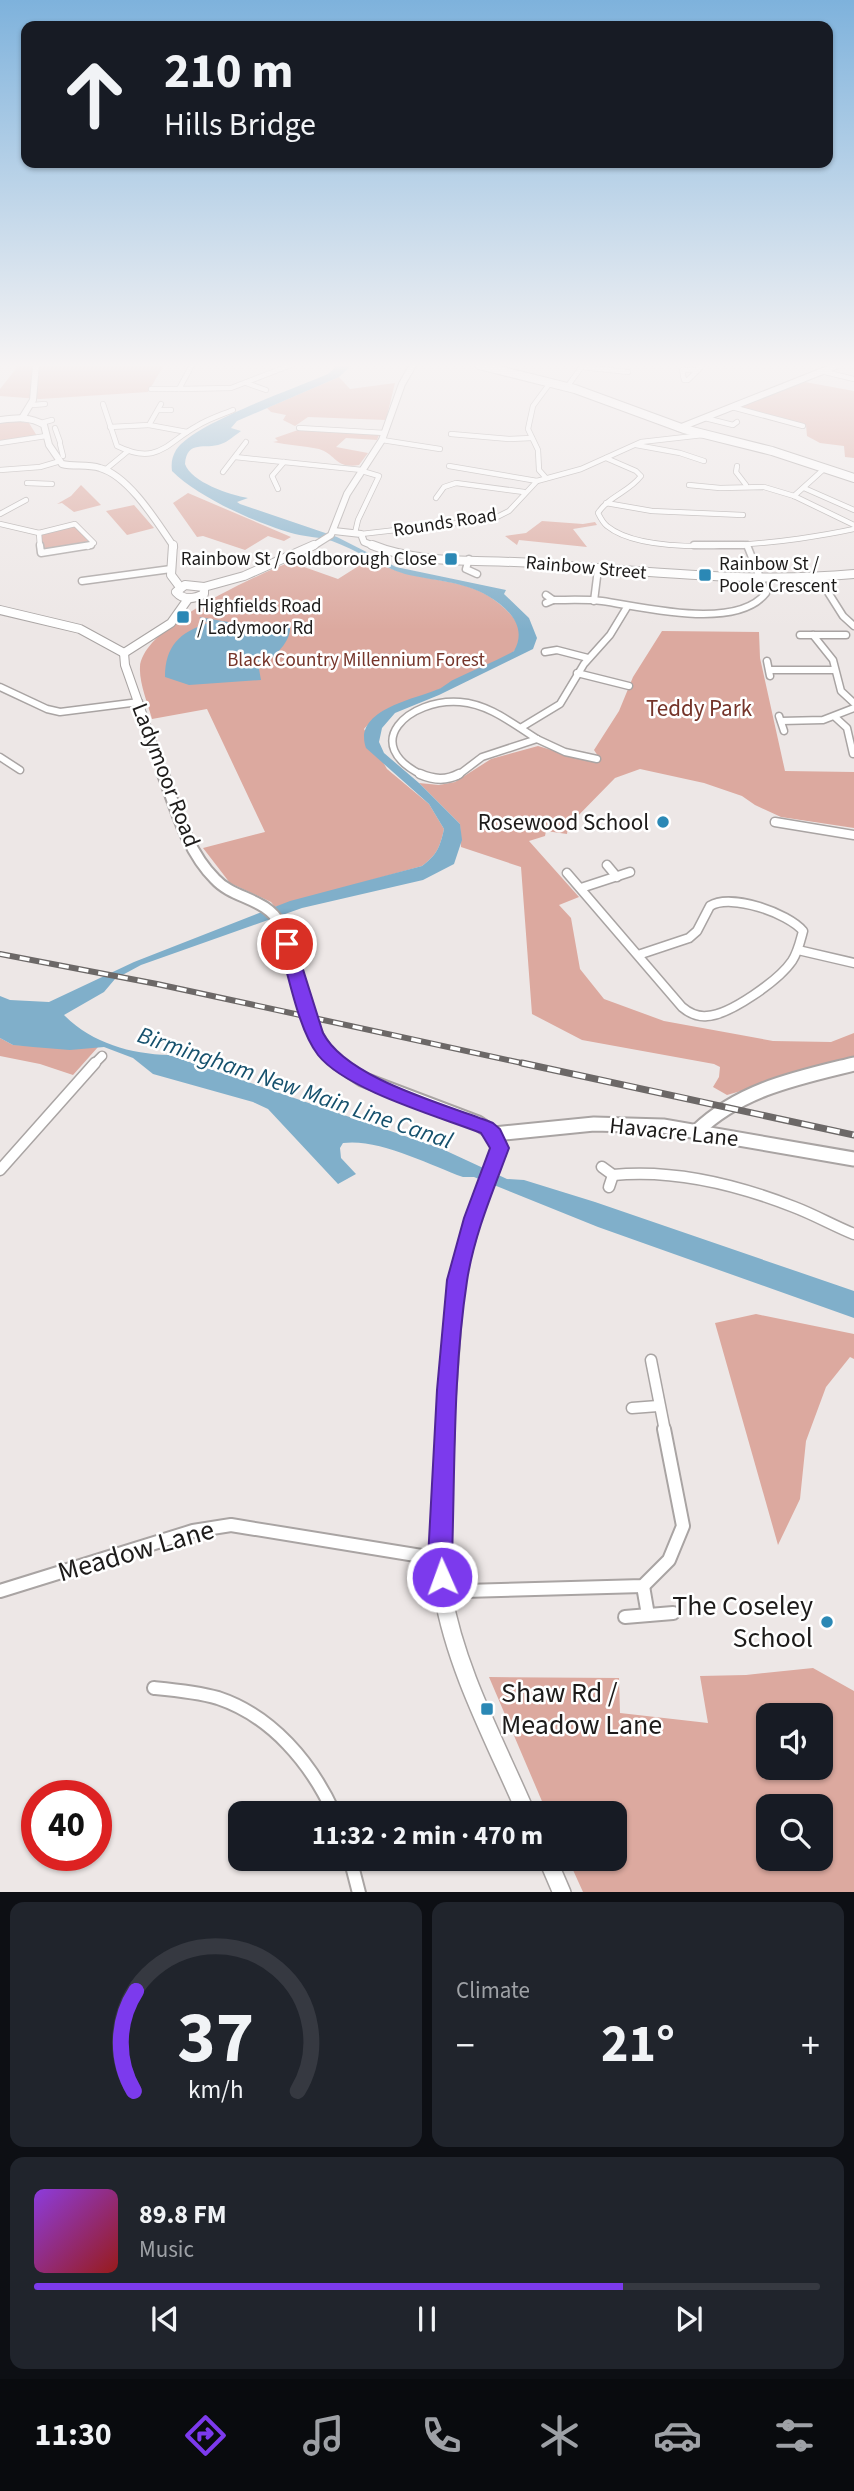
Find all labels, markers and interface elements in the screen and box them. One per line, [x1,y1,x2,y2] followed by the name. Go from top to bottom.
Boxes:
[164,37,293,107] text: 210 m
[49,49,140,140] icon: ahead
[164,102,316,148] text: Hills Bridge
[391,501,499,545] street label: Rounds Road
[181,546,437,573] place label: Rainbow St / Goldborough Close
[524,549,648,587] street label: Rainbow Street
[443,551,459,567] marker: Rainbow St / Goldborough Close
[719,551,838,600] place label: Rainbow St / Poole Crescent
[697,567,713,583] marker: Rainbow St / Poole Crescent
[197,593,322,642] place label: Highfields Road / Ladymoor Rd
[175,609,191,625] marker: Highfields Road / Ladymoor Rd
[227,647,485,674] park label: Black Country Millennium Forest
[646,692,753,725] park label: Teddy Park
[123,698,209,852] street label: Ladymoor Road
[478,806,649,839] place label: Rosewood School
[655,814,671,830] marker: Rosewood School
[257,914,317,974] pin
[268,925,306,963] icon: arrive
[133,1018,457,1158] water label: Birmingham New Main Line Canal
[608,1109,740,1155] street label: Havacre Lane
[53,1510,219,1592] street label: Meadow Lane
[405,1540,479,1614] position arrow
[672,1586,813,1658] place label: The Coseley School
[819,1614,835,1630] marker: The Coseley School
[501,1673,662,1745] place label: Shaw Rd / Meadow Lane
[479,1701,495,1717] marker: Shaw Rd / Meadow Lane
[756,1703,833,1871] map controls
[756,1703,833,1780] button: sound
[21,1780,112,1871] speed limit sign: 40
[756,1794,833,1871] button: search
[312,1817,543,1854] text: 11:32 · 2 min · 470 m
[456,1974,530,2007] text: Climate
[178,1986,254,2090] text: 37
[601,2008,675,2082] text: 21°
[456,2019,475,2073] text: −
[801,2019,820,2073] text: +
[188,2071,244,2107] text: km/h
[139,2196,227,2233] text: 89.8 FM
[139,2233,194,2266] text: Music
[146,2300,184,2338] icon: previous
[408,2300,446,2338] icon: pause
[670,2300,708,2338] icon: next
[181,2411,230,2460] icon: directions
[299,2411,348,2460] icon: music
[417,2411,466,2460] icon: phone
[535,2411,584,2460] icon: climate
[653,2411,702,2460] icon: car
[770,2411,819,2460] icon: filters
[34,2412,112,2458] text: 11:30

